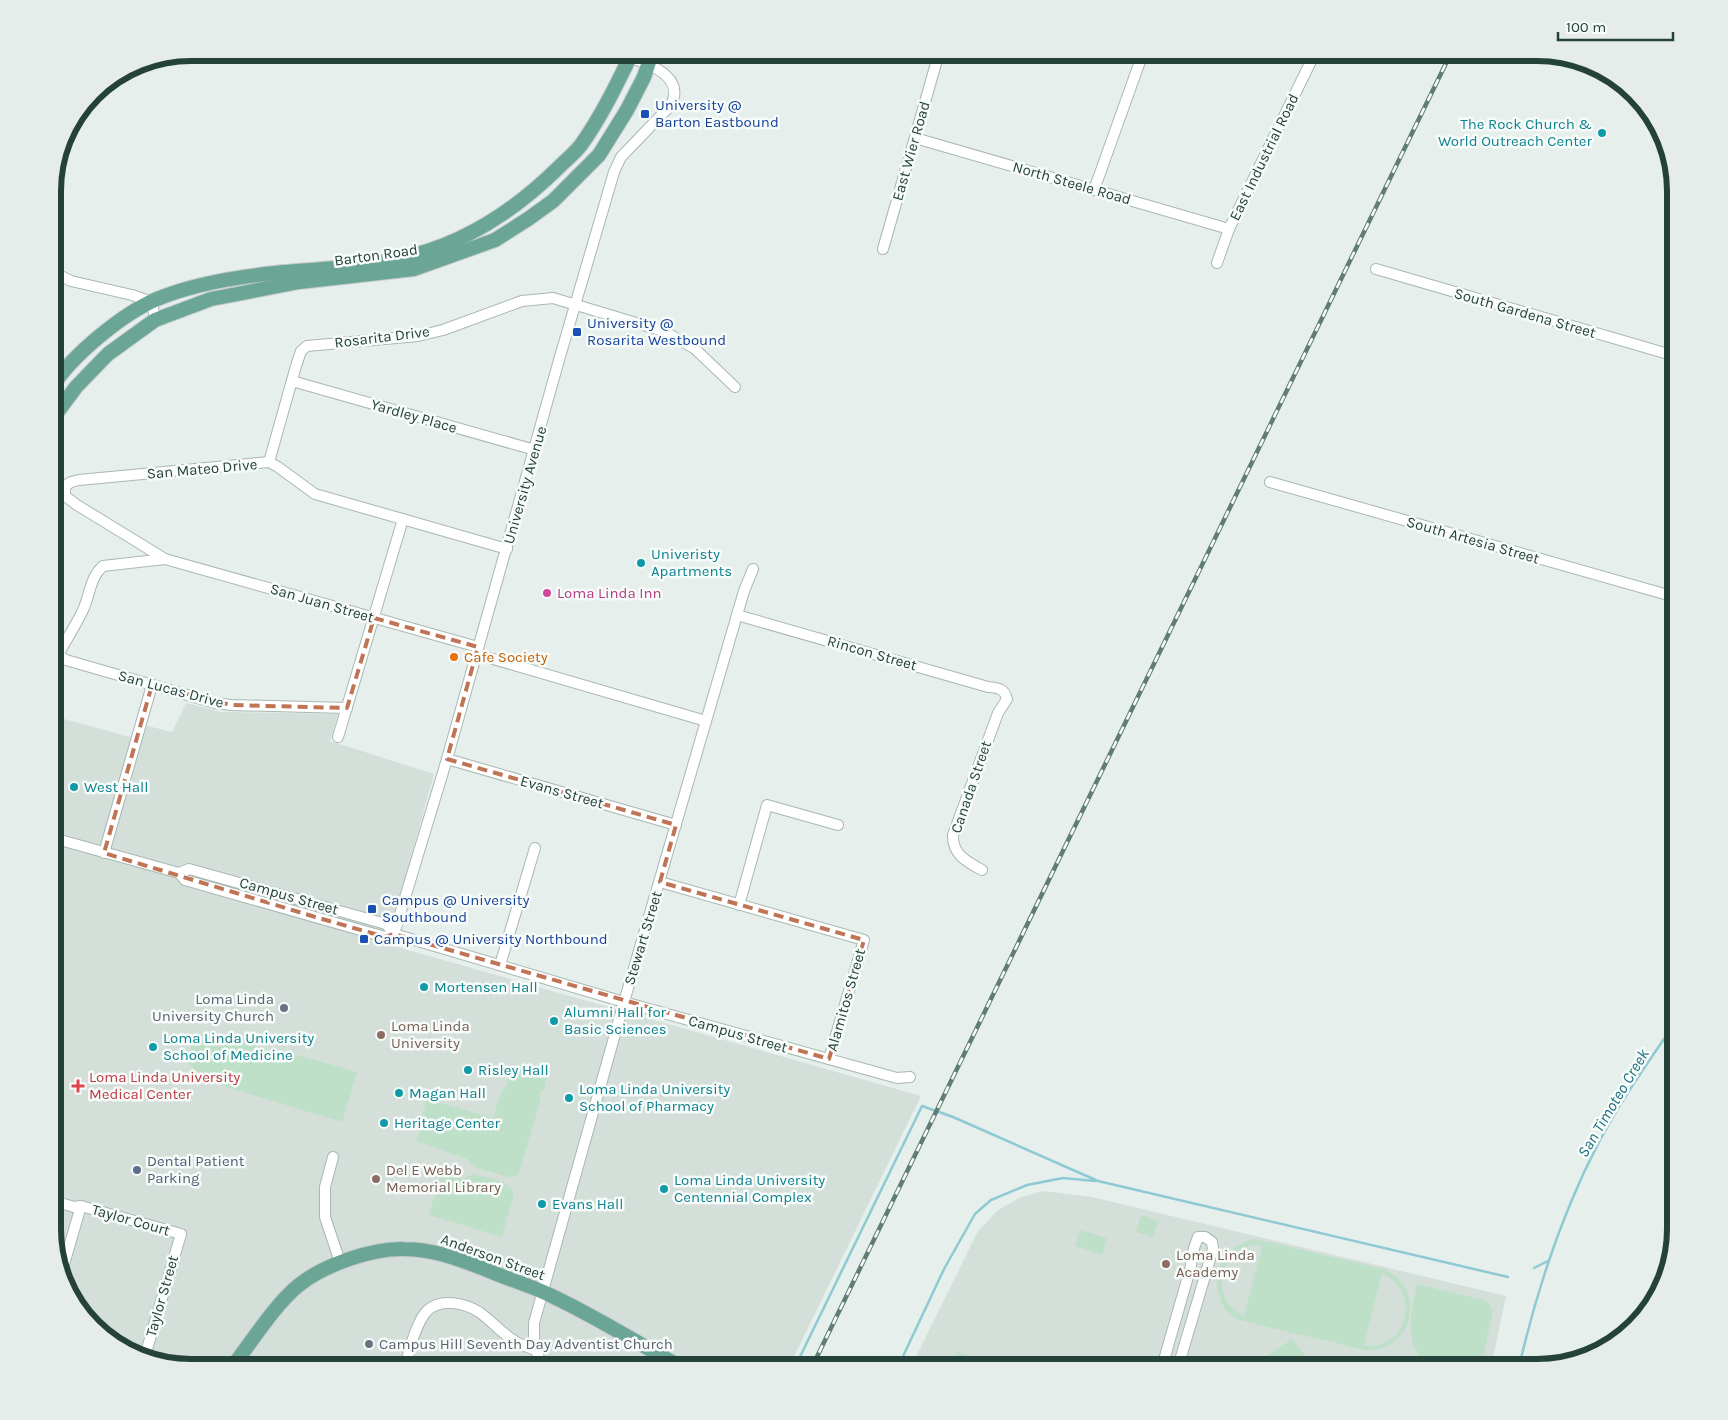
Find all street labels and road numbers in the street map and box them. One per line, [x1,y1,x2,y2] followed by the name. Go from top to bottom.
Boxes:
[1225,91,1303,223] street label: East Industrial Road
[888,99,934,203] street label: East Wier Road
[1011,158,1133,208] street label: North Steele Road
[333,240,419,270] street label: Barton Road
[1452,284,1598,342] street label: South Gardena Street
[333,322,431,352] street label: Rosarita Drive
[369,395,459,437] street label: Yardley Place
[500,424,550,546] street label: University Avenue
[146,455,258,483] street label: San Mateo Drive
[1405,512,1542,568] street label: South Artesia Street
[268,580,376,627] street label: San Juan Street
[825,632,919,674] street label: Rincon Street
[116,666,226,712] street label: San Lucas Drive
[947,738,995,836] street label: Canada Street
[518,772,606,813] street label: Evans Street
[238,873,341,919] street label: Campus Street
[620,888,666,987] street label: Stewart Street
[823,946,869,1053] street label: Alamitos Street
[687,1011,790,1057] street label: Campus Street
[90,1200,172,1240] street label: Taylor Court
[438,1230,548,1284] street label: Anderson Street
[142,1253,182,1339] street label: Taylor Street

